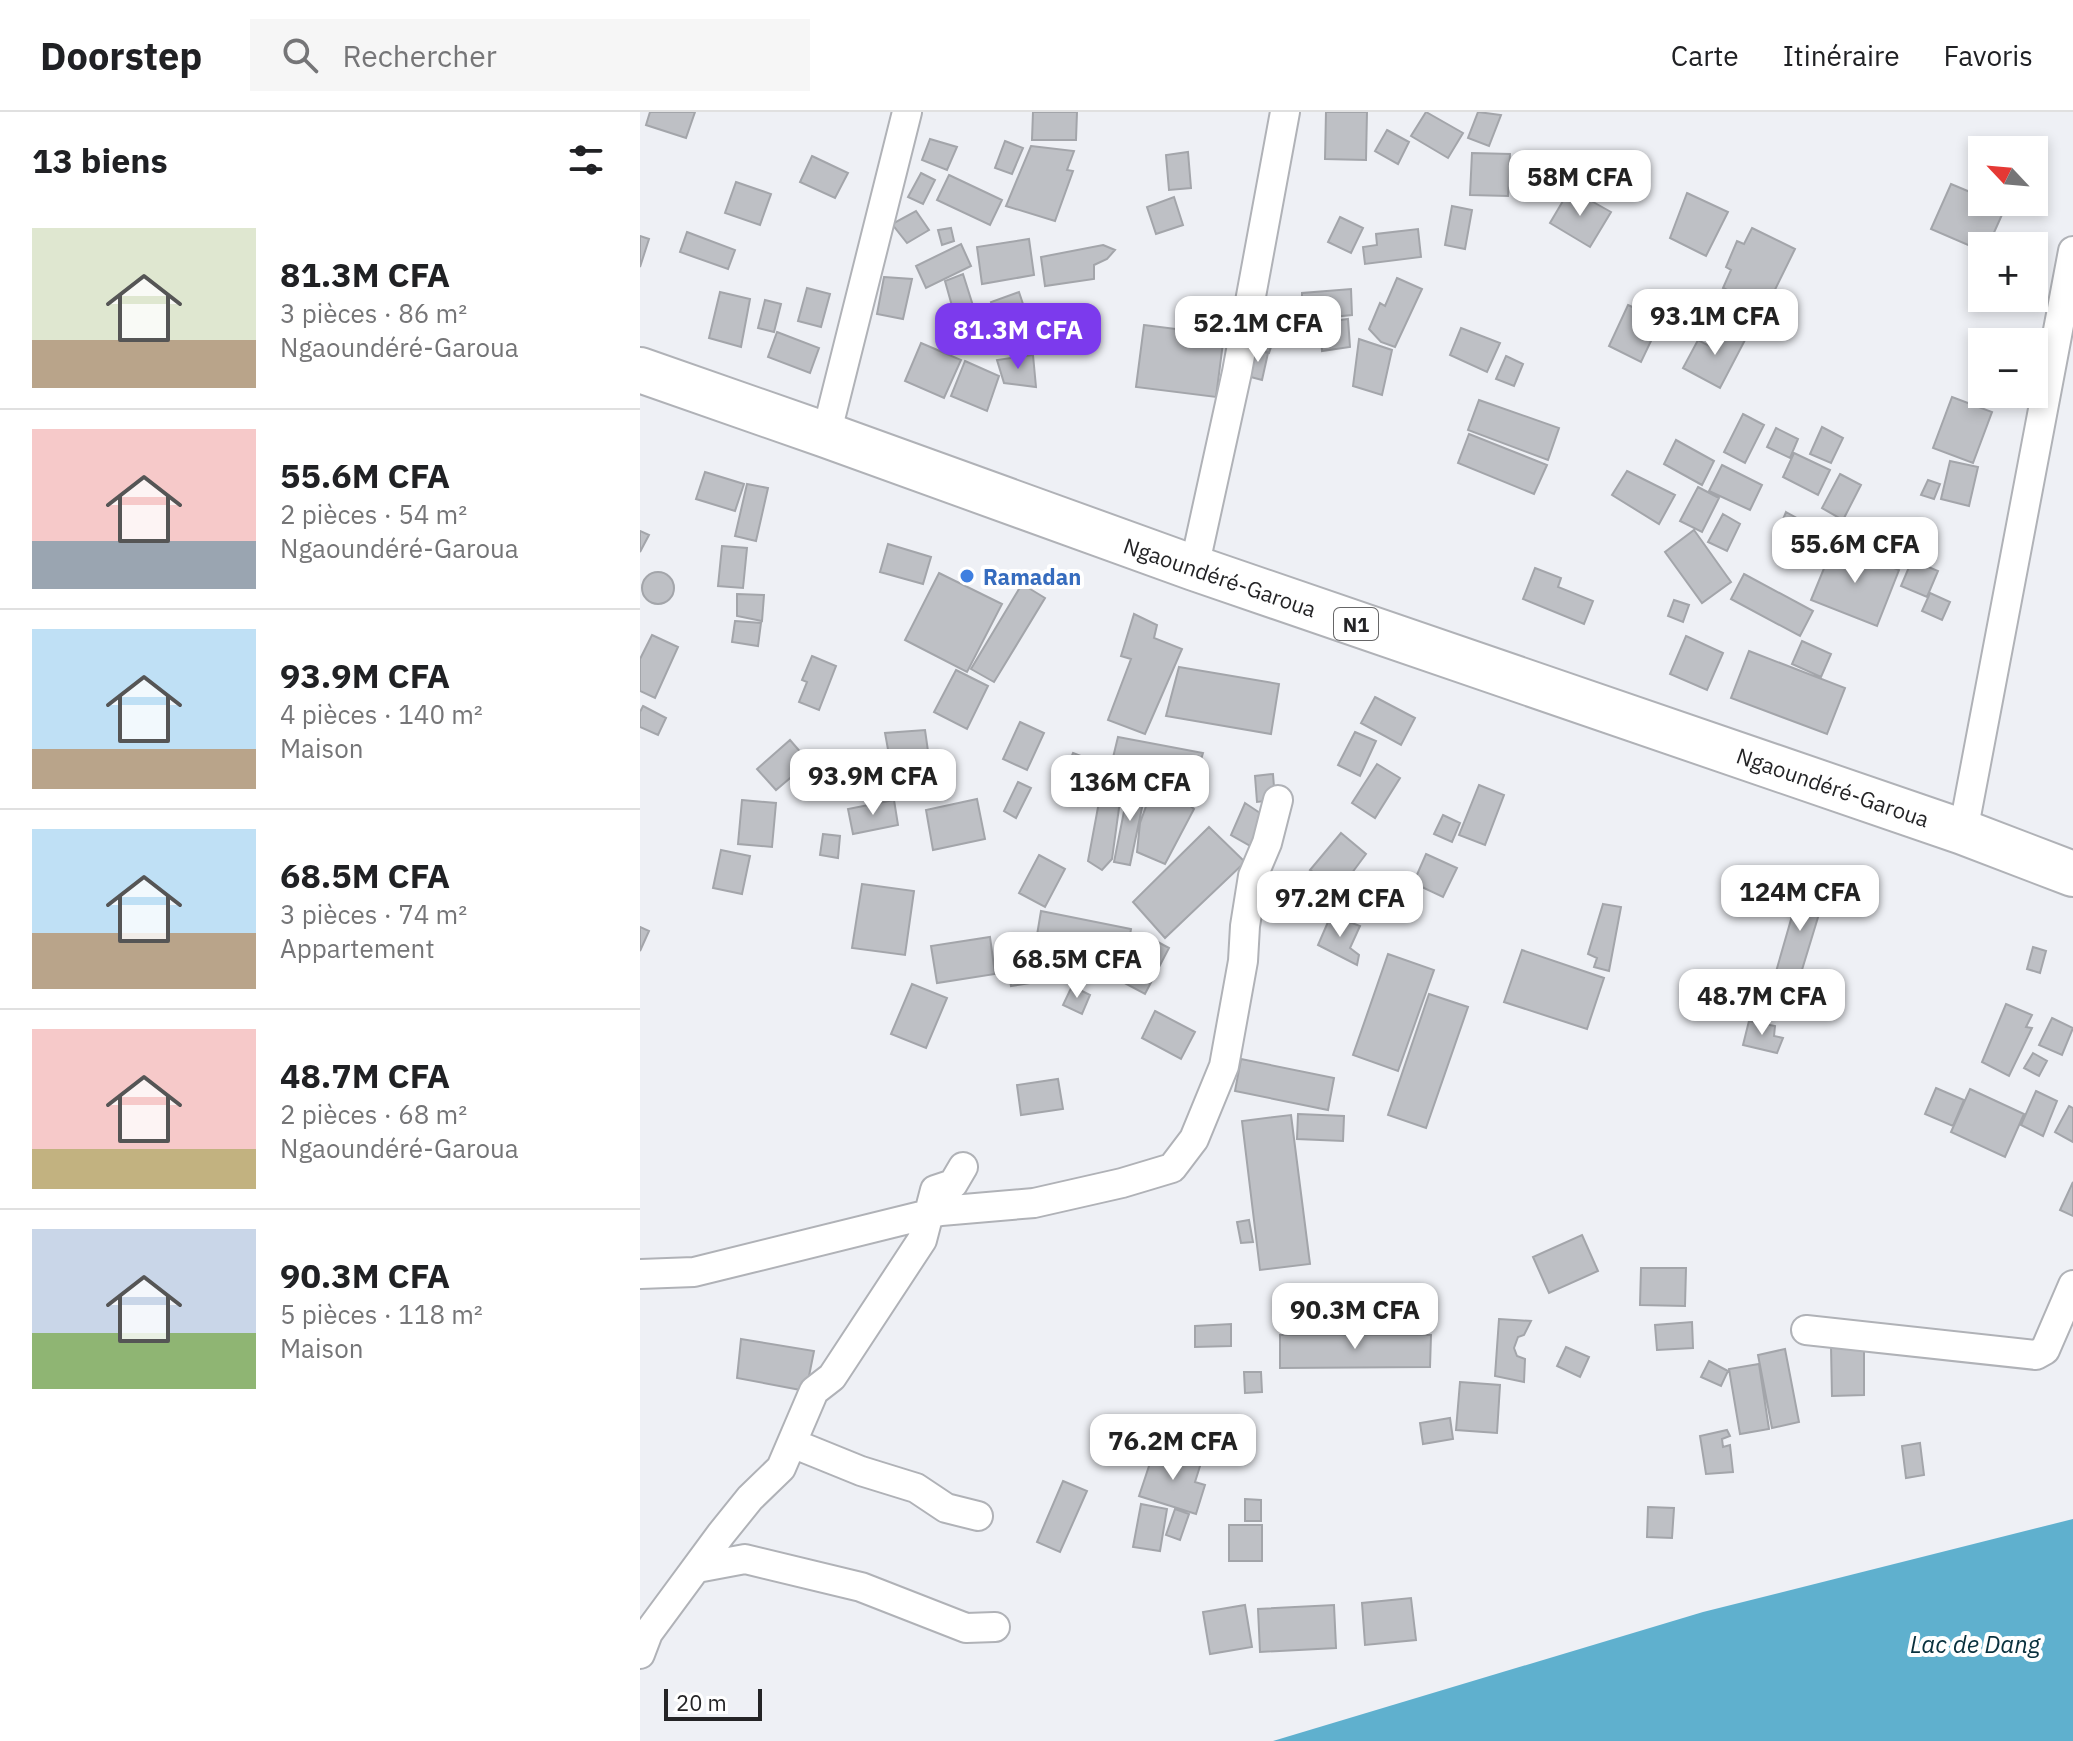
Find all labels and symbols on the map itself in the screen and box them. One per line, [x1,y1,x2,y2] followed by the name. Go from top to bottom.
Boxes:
[1968,136,2048,216] north arrow
[1506,150,1654,218] pin: 58M CFA
[1623,289,1807,357] pin: 93.1M CFA
[1166,296,1350,364] pin: 52.1M CFA
[926,303,1110,371] pin: 81.3M CFA
[1763,517,1947,585] pin: 55.6M CFA
[1120,530,1320,624] street label: Ngaoundéré-Garoua
[983,562,1081,591] place label: Ramadan
[958,567,976,585] marker: Ramadan
[1334,608,1378,640] road number: N1
[1733,740,1933,834] street label: Ngaoundéré-Garoua
[781,749,965,817] pin: 93.9M CFA
[1047,755,1213,823] pin: 136M CFA
[1717,865,1883,933] pin: 124M CFA
[1248,871,1432,939] pin: 97.2M CFA
[985,932,1169,1000] pin: 68.5M CFA
[1670,969,1854,1037] pin: 48.7M CFA
[1263,1283,1447,1351] pin: 90.3M CFA
[1081,1414,1265,1482] pin: 76.2M CFA
[1910,1628,2042,1660] water label: Lac de Dang
[664,1685,762,1721] scale bar

